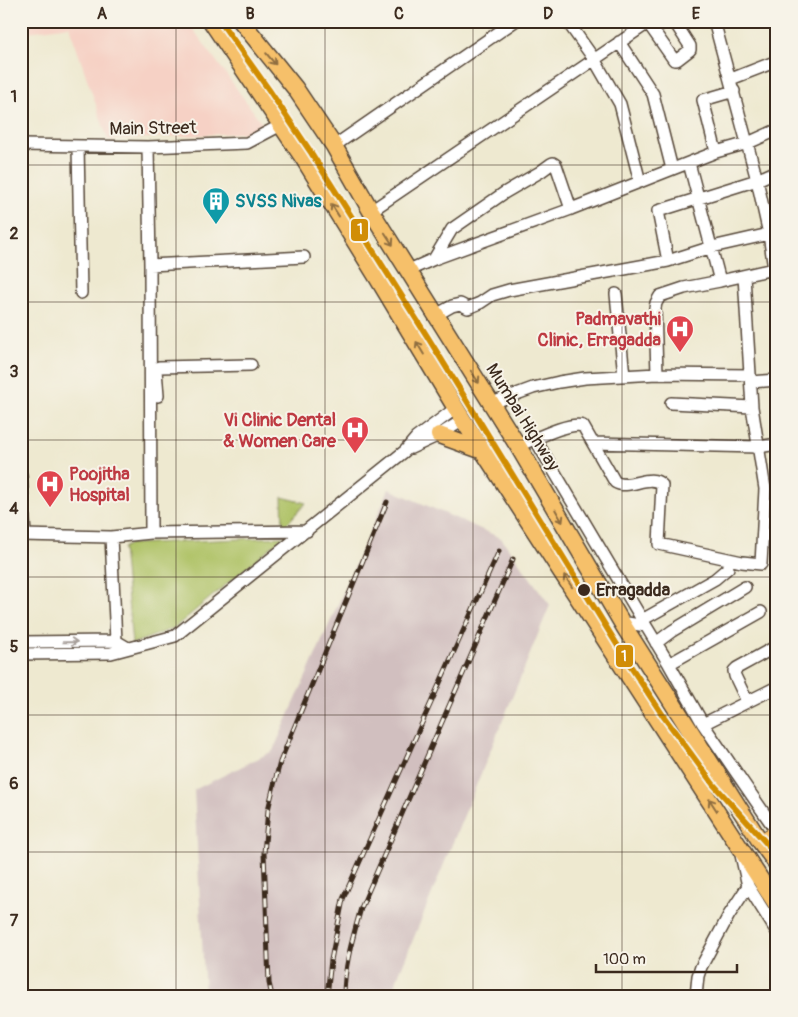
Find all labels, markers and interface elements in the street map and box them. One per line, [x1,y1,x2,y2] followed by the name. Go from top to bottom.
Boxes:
[97,4,108,24] text: A
[245,4,255,24] text: B
[394,4,404,24] text: C
[543,4,553,24] text: D
[692,4,701,24] text: E
[266,53,277,66] one-way arrow
[11,87,17,107] text: 1
[109,116,198,141] street label: Main Street
[201,186,231,225] building icon: SVSS Nivas
[235,190,323,213] place label: SVSS Nivas
[330,203,340,217] one-way arrow
[350,218,369,242] line badge: 1
[357,221,363,238] text: 1
[10,224,19,244] text: 2
[384,231,394,245] one-way arrow
[538,308,662,352] place label: Padmavathi Clinic, Erragadda
[665,314,695,353] hospital icon: Padmavathi Clinic, Erragadda
[415,342,425,356] one-way arrow
[480,359,565,475] street label: Mumbai Highway
[10,362,19,382] text: 3
[470,369,480,383] one-way arrow
[223,409,337,453] place label: Vi Clinic Dental & Women Care
[340,415,370,454] hospital icon: Vi Clinic Dental & Women Care
[69,463,130,507] place label: Poojitha Hospital
[35,469,65,508] hospital icon: Poojitha Hospital
[9,499,19,519] text: 4
[555,508,565,522] one-way arrow
[562,574,572,588] one-way arrow
[596,579,671,602] place label: Erragadda
[576,582,592,598] marker: Erragadda
[10,637,19,657] text: 5
[62,637,78,647] one-way arrow
[615,644,634,668] line badge: 1
[621,648,627,665] text: 1
[9,774,19,794] text: 6
[708,799,718,813] one-way arrow
[10,911,19,931] text: 7
[596,942,737,974] scale bar
[603,950,646,969] text: 100 m

